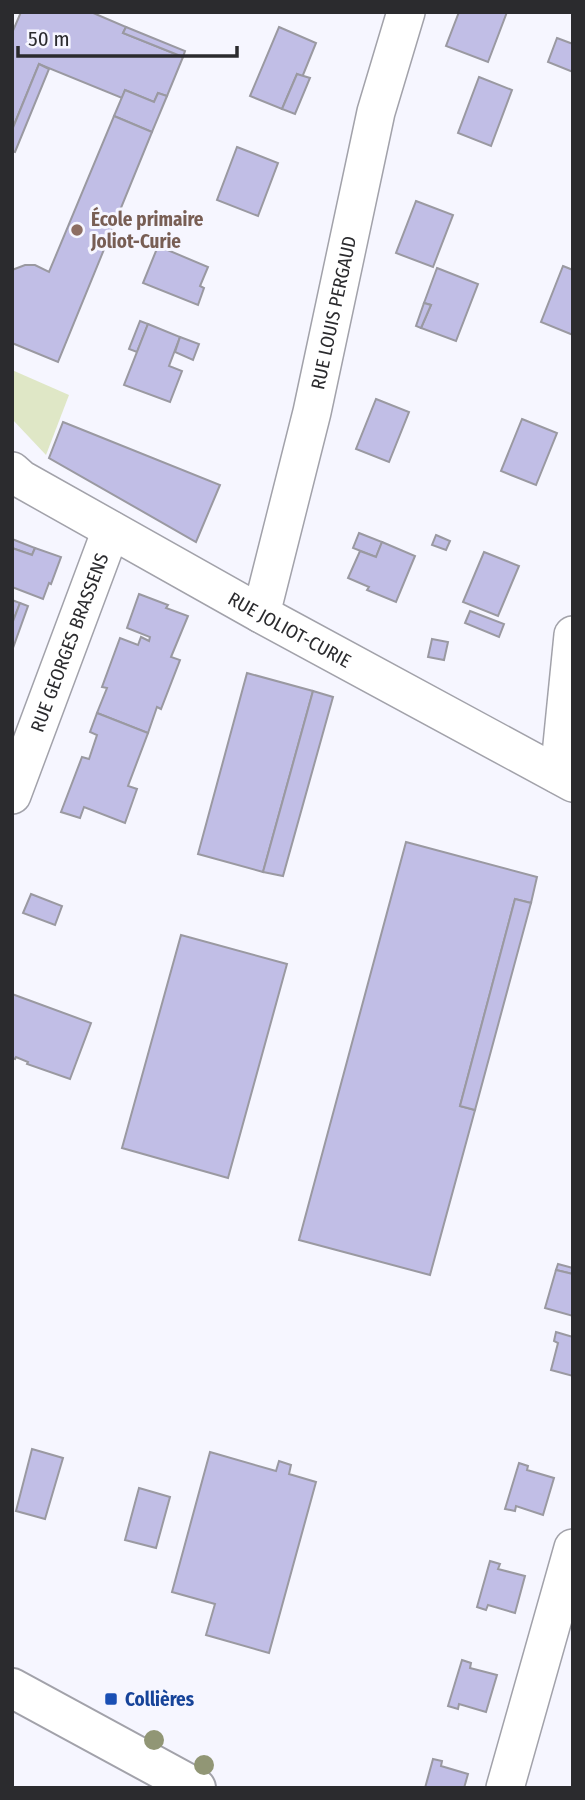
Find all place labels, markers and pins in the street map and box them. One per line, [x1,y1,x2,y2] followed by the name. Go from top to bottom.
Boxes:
[90,206,204,253] place label: École primaire Joliot-Curie
[69,222,85,238] marker: École primaire Joliot-Curie
[125,1688,195,1711] place label: Collières
[103,1691,119,1707] marker: Collières

